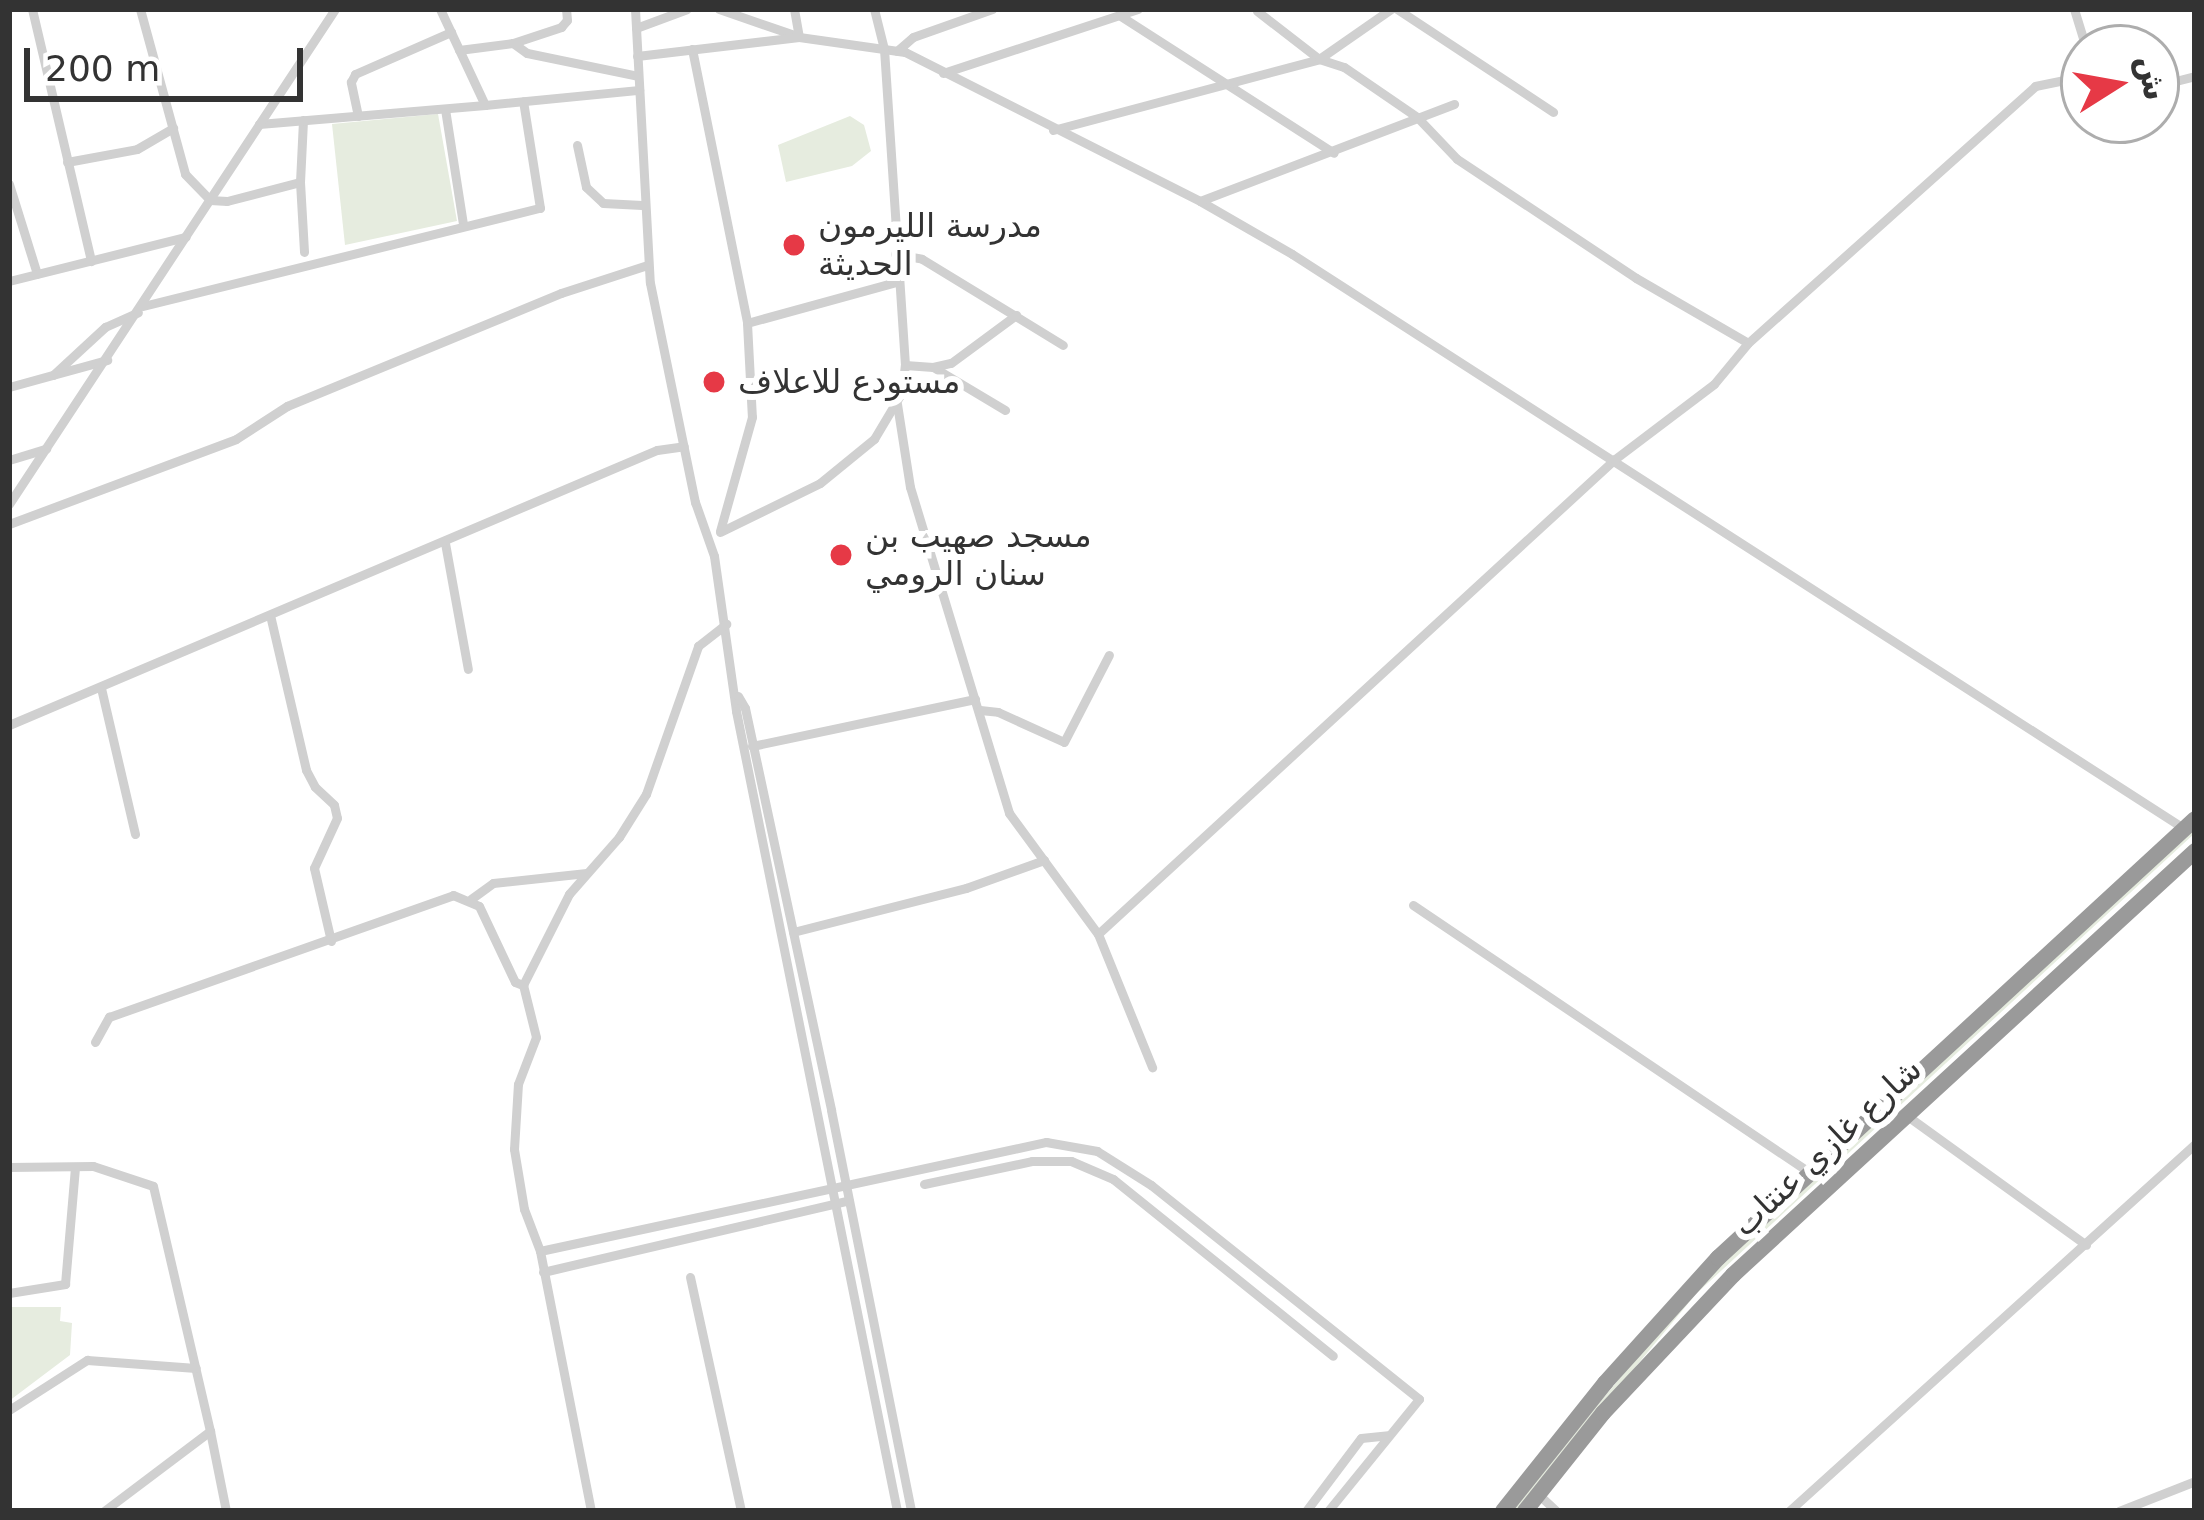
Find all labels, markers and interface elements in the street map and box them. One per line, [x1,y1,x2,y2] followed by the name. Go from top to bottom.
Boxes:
[30,24,309,98] scale bar
[2060,24,2180,144] north arrow
[45,48,160,89] text: 200 m
[2129,52,2176,104] text: ش
[818,206,1042,284] place label: مدرسة الليرمون الحديثة
[781,232,807,258] marker: مدرسة الليرمون الحديثة
[738,362,960,402] place label: مستودع للاعلاف
[701,369,727,395] marker: مستودع للاعلاف
[865,516,1092,594] place label: مسجد صهيب بن سنان الرومي
[828,542,854,568] marker: مسجد صهيب بن سنان الرومي
[1724,1049,1930,1245] street label: شارع غازي عنتاب

